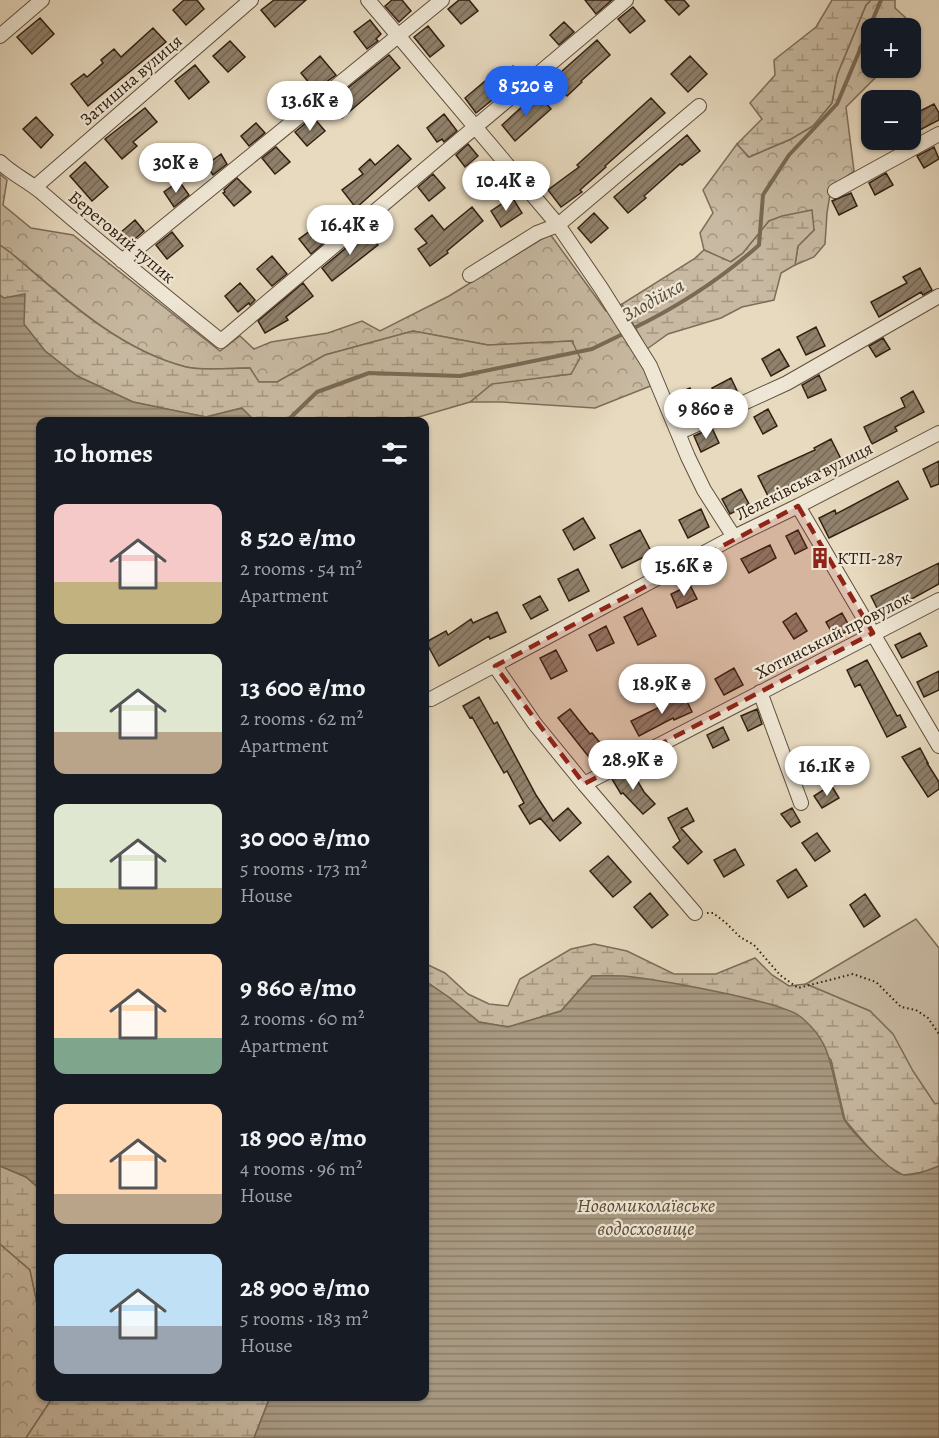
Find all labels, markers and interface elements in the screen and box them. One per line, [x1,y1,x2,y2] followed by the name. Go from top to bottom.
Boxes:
[861,18,921,150] map controls
[861,18,921,78] button: +
[75,29,187,131] street label: Затишна вулиця
[471,66,581,117] pin: 8 520 ₴
[498,72,554,99] text: 8 520 ₴
[255,81,365,132] pin: 13.6K ₴
[281,87,339,114] text: 13.6K ₴
[861,90,921,150] button: −
[134,143,218,194] pin: 30K ₴
[153,149,199,176] text: 30K ₴
[451,161,561,212] pin: 10.4K ₴
[476,167,536,194] text: 10.4K ₴
[63,185,181,289] street label: Береговий тупик
[295,205,405,256] pin: 16.4K ₴
[321,211,379,238] text: 16.4K ₴
[617,272,689,328] water label: Злодійка
[651,389,761,440] pin: 9 860 ₴
[678,395,734,422] text: 9 860 ₴
[54,436,153,471] text: 10 homes
[731,436,877,526] street label: Лелеківська вулиця
[378,437,411,470] icon: filters
[240,520,356,555] text: 8 520 ₴/mo
[102,528,174,600] icon: home
[629,546,739,597] pin: 15.6K ₴
[808,546,832,570] building icon: КТП-287
[837,546,903,570] place label: КТП-287
[655,552,713,579] text: 15.6K ₴
[240,555,362,582] text: 2 rooms · 54 m²
[240,582,329,609] text: Apartment
[751,585,915,685] street label: Хотинський провулок
[607,664,717,715] pin: 18.9K ₴
[240,670,366,705] text: 13 600 ₴/mo
[633,670,691,697] text: 18.9K ₴
[102,678,174,750] icon: home
[240,705,363,732] text: 2 rooms · 62 m²
[240,732,329,759] text: Apartment
[578,740,688,791] pin: 28.9K ₴
[602,746,664,773] text: 28.9K ₴
[772,746,882,797] pin: 16.1K ₴
[799,752,855,779] text: 16.1K ₴
[240,820,370,855] text: 30 000 ₴/mo
[102,828,174,900] icon: home
[240,855,367,882] text: 5 rooms · 173 m²
[240,882,292,909] text: House
[240,970,357,1005] text: 9 860 ₴/mo
[102,978,174,1050] icon: home
[240,1005,364,1032] text: 2 rooms · 60 m²
[240,1032,329,1059] text: Apartment
[240,1120,367,1155] text: 18 900 ₴/mo
[102,1128,174,1200] icon: home
[240,1155,362,1182] text: 4 rooms · 96 m²
[240,1182,292,1209] text: House
[577,1192,715,1242] water label: Новомиколаївське водосховище
[240,1270,370,1305] text: 28 900 ₴/mo
[102,1278,174,1350] icon: home
[240,1305,369,1332] text: 5 rooms · 183 m²
[240,1332,292,1359] text: House

